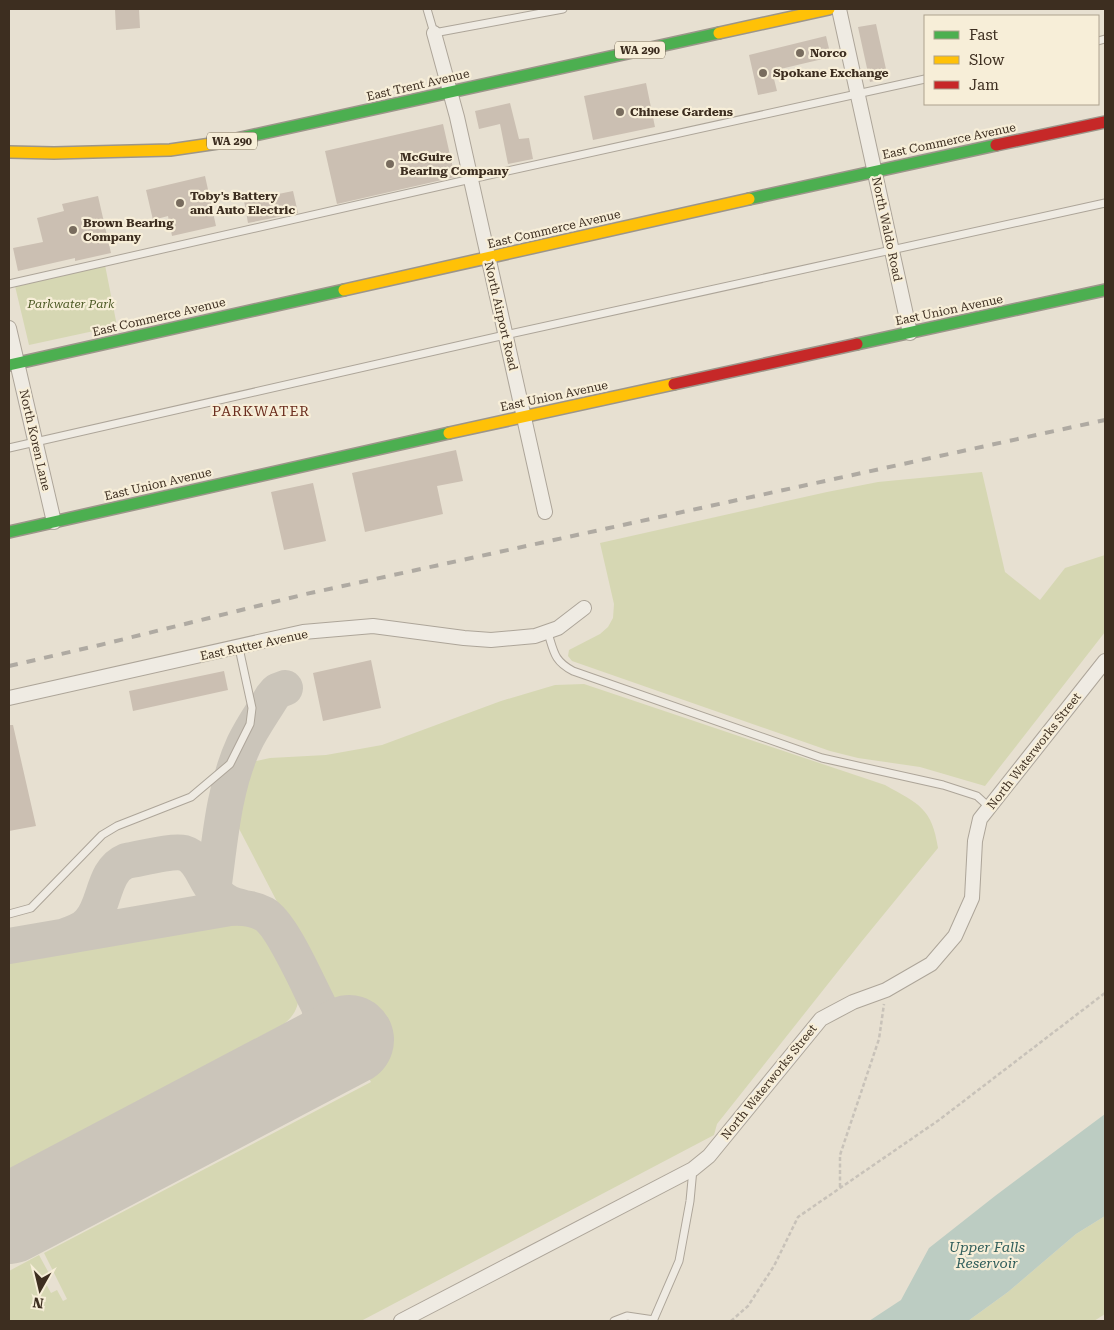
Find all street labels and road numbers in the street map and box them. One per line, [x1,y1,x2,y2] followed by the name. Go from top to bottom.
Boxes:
[615,42,665,58] road number: WA 290
[365,66,471,104] street label: East Trent Avenue
[881,120,1017,162] street label: East Commerce Avenue
[207,132,257,150] road number: WA 290
[869,175,905,283] street label: North Waldo Road
[486,207,622,251] street label: East Commerce Avenue
[482,260,520,372] street label: North Airport Road
[894,292,1004,328] street label: East Union Avenue
[91,295,227,339] street label: East Commerce Avenue
[499,378,609,414] street label: East Union Avenue
[17,388,54,492] street label: North Koren Lane
[103,465,213,503] street label: East Union Avenue
[199,627,309,663] street label: East Rutter Avenue
[984,690,1084,812] street label: North Waterworks Street
[718,1021,820,1142] street label: North Waterworks Street

